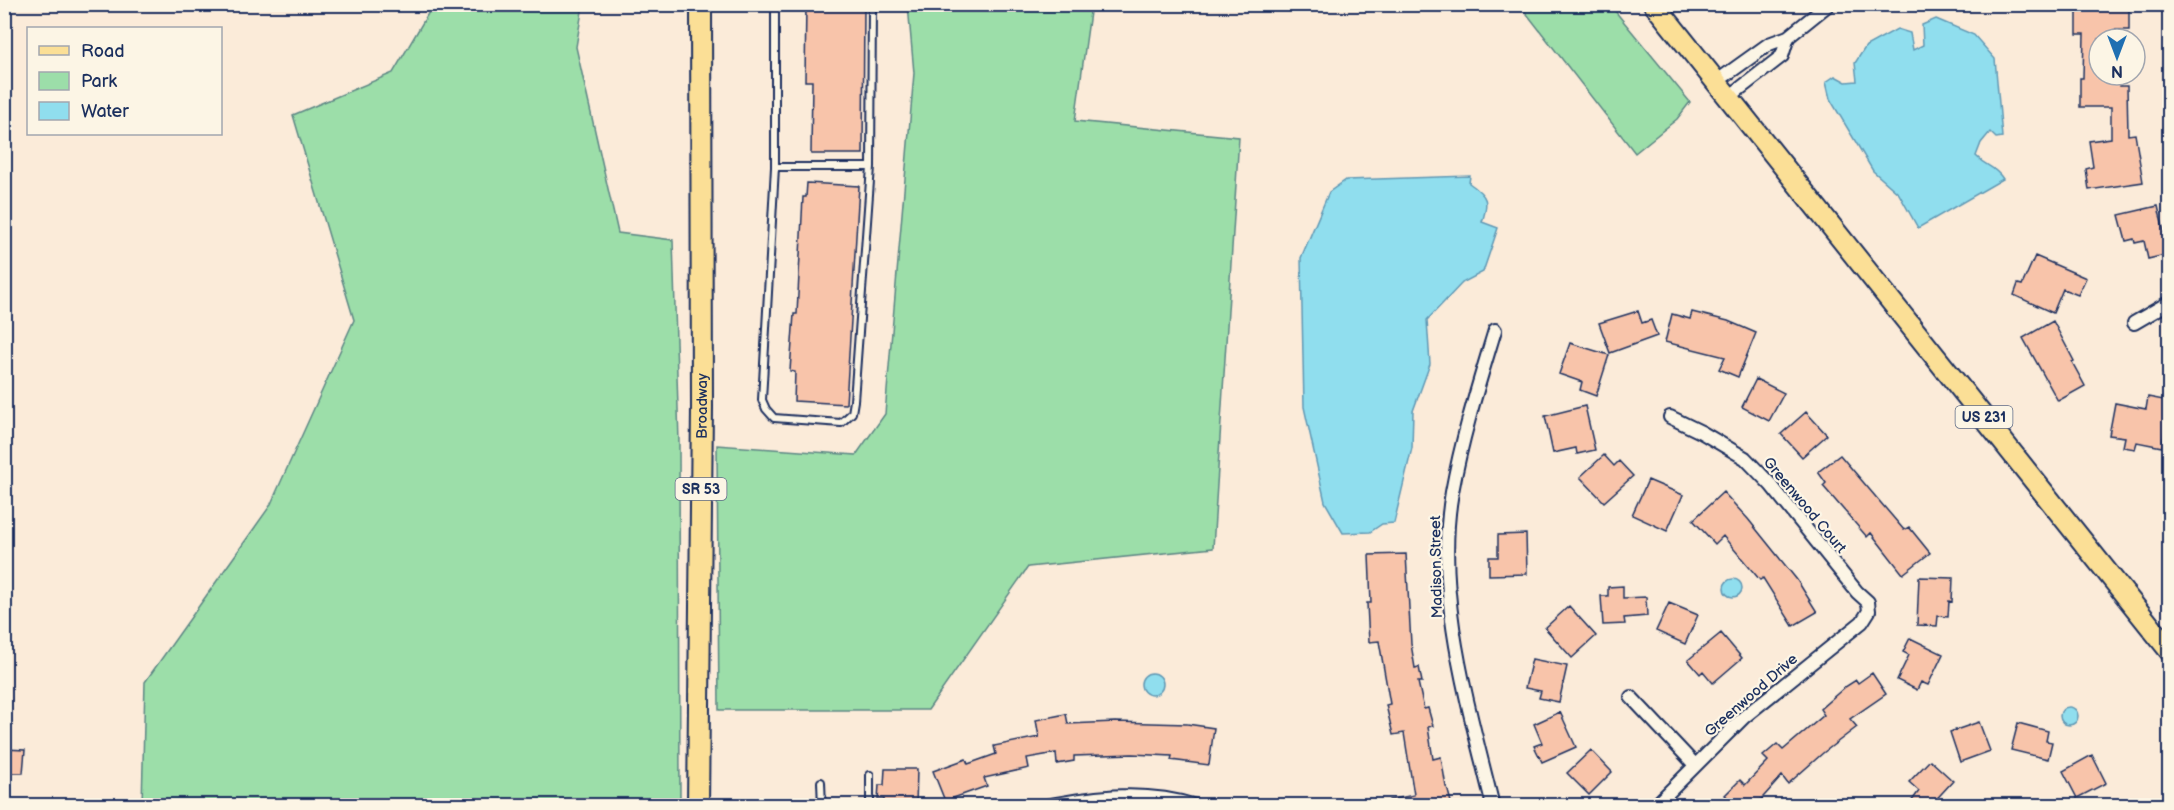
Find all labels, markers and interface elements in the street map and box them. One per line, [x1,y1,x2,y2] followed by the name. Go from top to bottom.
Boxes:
[27,27,222,135] legend
[2087,27,2147,87] north arrow
[81,41,125,62] text: Road
[2111,61,2123,80] text: N
[81,71,117,92] text: Park
[81,101,129,122] text: Water
[693,373,712,439] street label: Broadway
[1956,406,2012,428] road number: US 231
[1759,453,1851,558] street label: Greenwood Court
[676,478,726,500] road number: SR 53
[1426,515,1447,619] street label: Madison Street
[1701,650,1802,741] street label: Greenwood Drive

